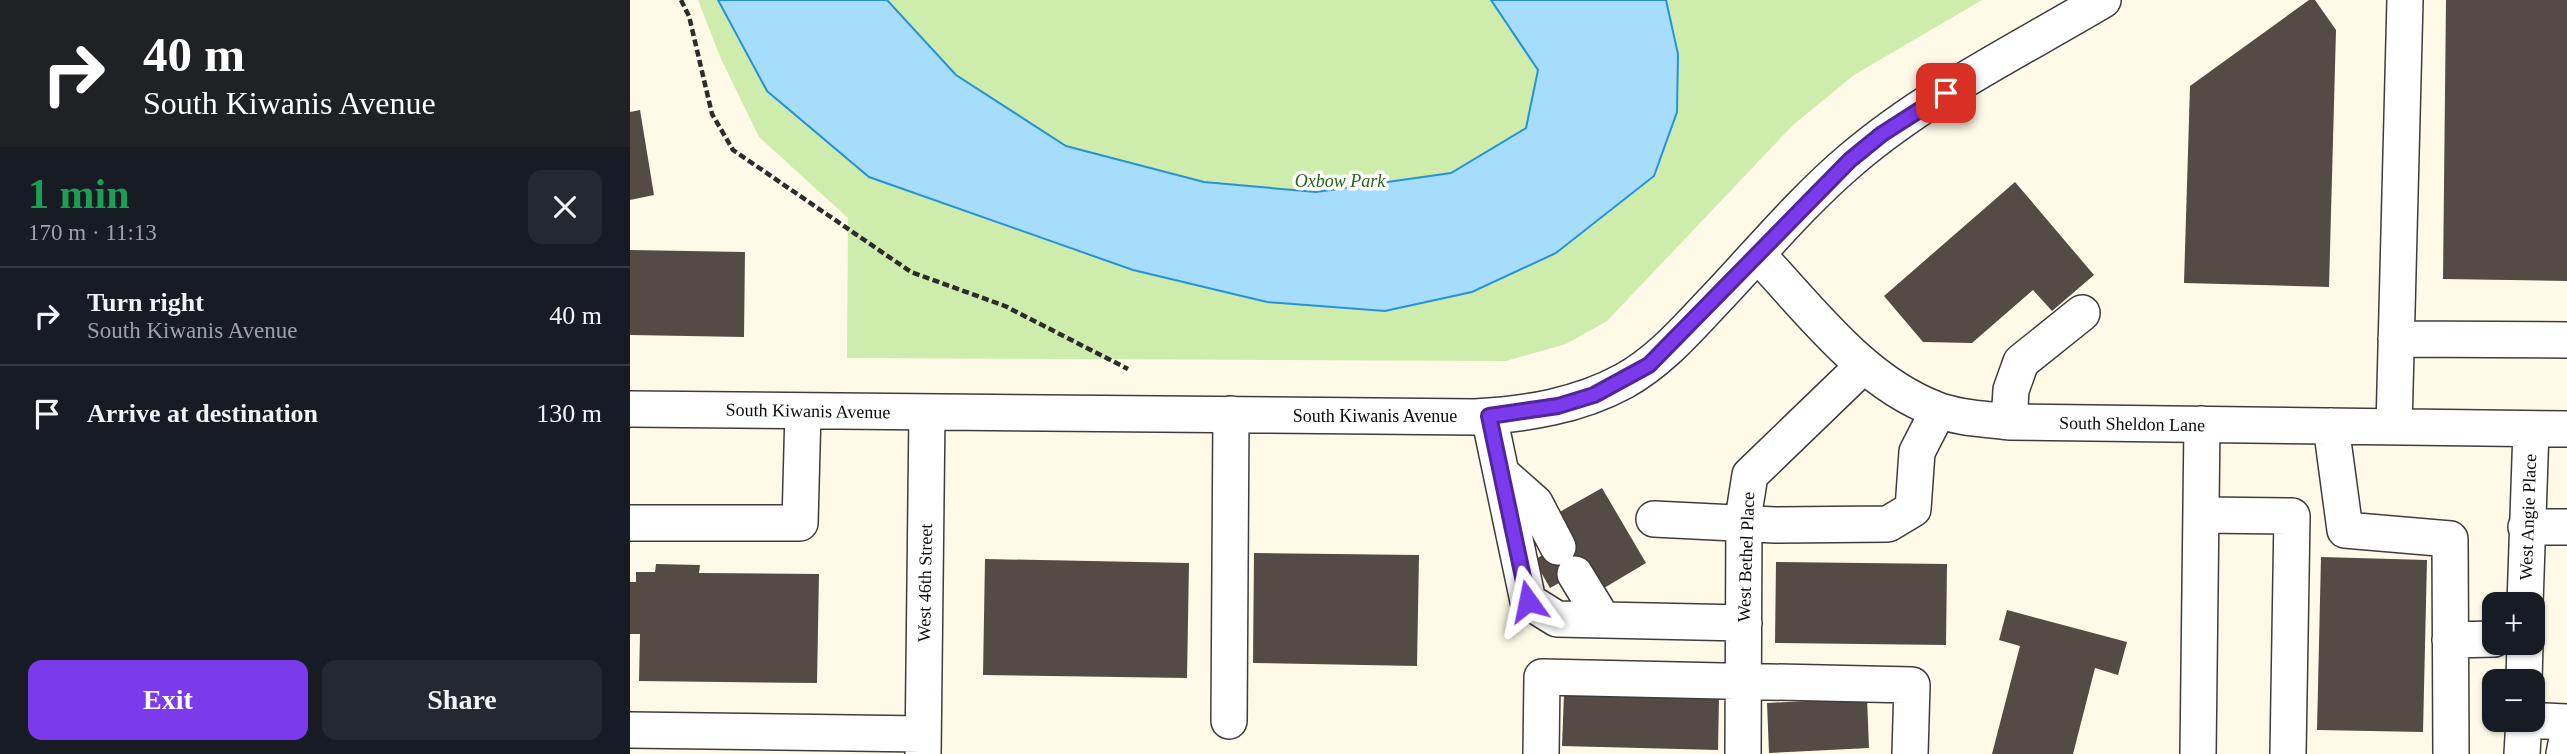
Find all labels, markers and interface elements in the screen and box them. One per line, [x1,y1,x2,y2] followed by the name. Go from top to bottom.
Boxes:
[143,27,245,82] text: 40 m
[28,28,119,119] icon: right
[1916,63,1976,123] pin
[1927,74,1965,112] icon: arrive
[143,85,436,121] text: South Kiwanis Avenue
[528,170,602,244] button: close
[28,171,130,217] text: 1 min
[1295,171,1386,191] park label: Oxbow Park
[28,220,157,245] text: 170 m · 11:13
[87,288,204,317] text: Turn right
[28,297,66,335] icon: right
[549,301,602,330] text: 40 m
[87,318,297,343] text: South Kiwanis Avenue
[28,395,66,433] icon: arrive
[87,399,318,428] text: Arrive at destination
[536,399,602,428] text: 130 m
[726,400,890,422] street label: South Kiwanis Avenue
[1293,406,1457,426] street label: South Kiwanis Avenue
[2059,413,2205,435] street label: South Sheldon Lane
[2516,453,2540,581] street label: West Angie Place
[1734,491,1758,623] street label: West Bethel Place
[914,524,936,642] street label: West 46th Street
[1491,564,1565,638] position arrow
[2482,592,2545,732] map controls
[2482,592,2545,655] button: +
[28,660,308,740] button: Exit
[322,660,602,740] button: Share
[2482,669,2545,732] button: −

